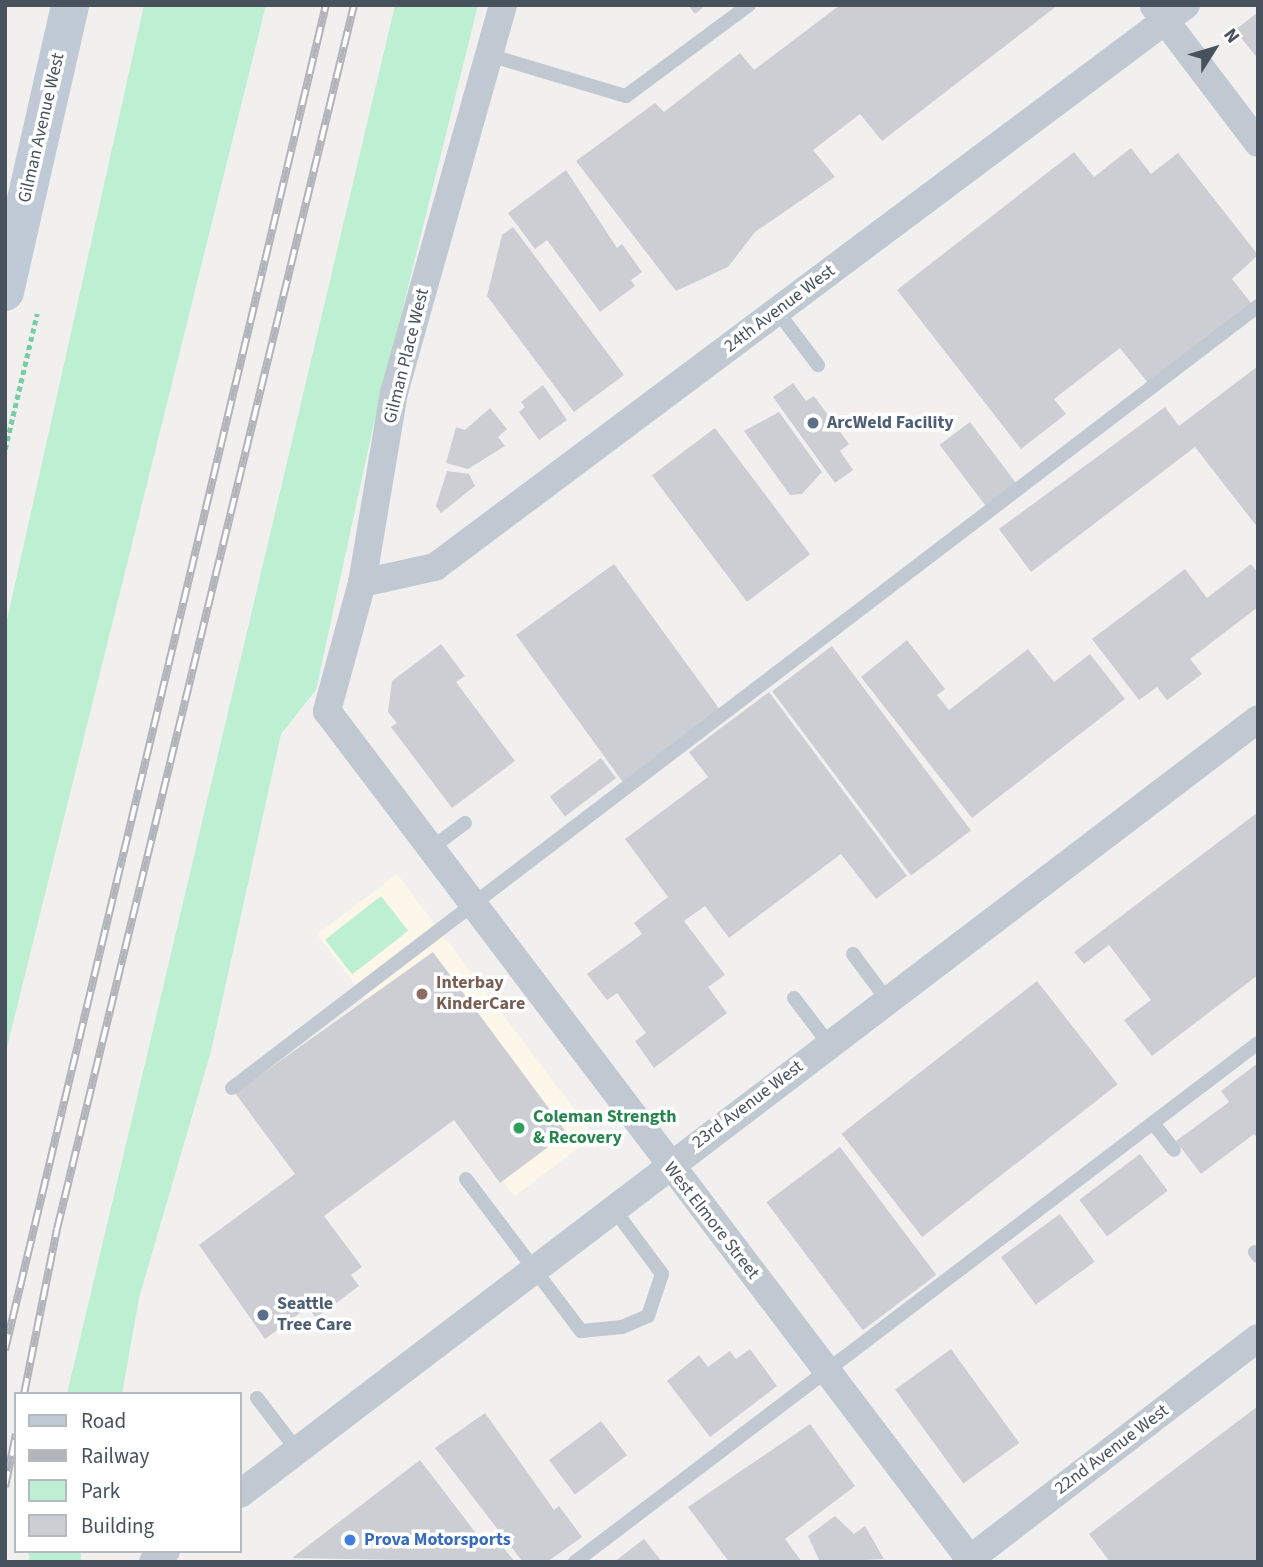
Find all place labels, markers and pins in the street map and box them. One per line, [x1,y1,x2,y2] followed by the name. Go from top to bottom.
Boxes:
[827,412,954,434] place label: ArcWeld Facility
[805,415,821,431] marker: ArcWeld Facility
[436,973,525,1016] place label: Interbay KinderCare
[414,986,430,1002] marker: Interbay KinderCare
[533,1107,677,1150] place label: Coleman Strength & Recovery
[511,1120,527,1136] marker: Coleman Strength & Recovery
[277,1294,352,1336] place label: Seattle Tree Care
[255,1307,271,1323] marker: Seattle Tree Care
[364,1529,511,1551] place label: Prova Motorsports
[342,1532,358,1548] marker: Prova Motorsports

